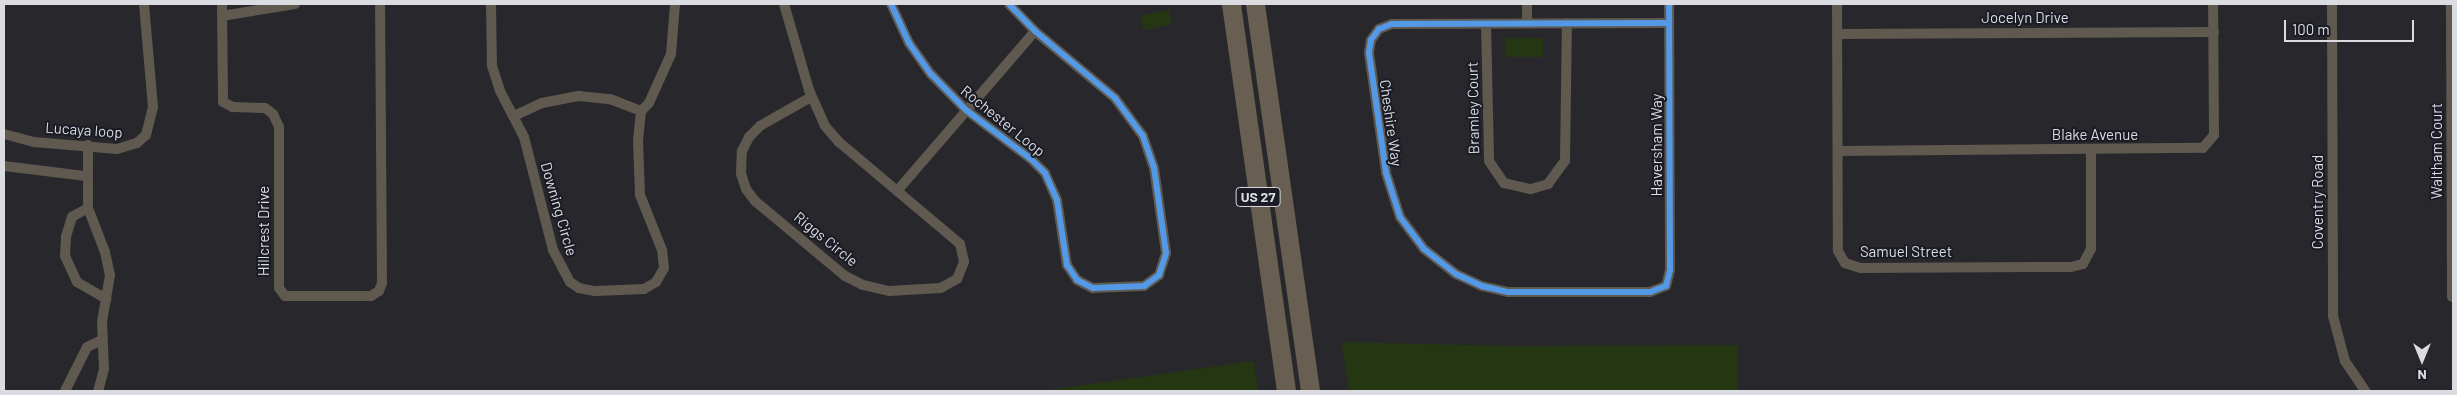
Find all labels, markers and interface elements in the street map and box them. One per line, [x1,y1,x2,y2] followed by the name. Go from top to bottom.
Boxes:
[1981,9,2069,27] street label: Jocelyn Drive
[2287,10,2417,42] scale bar
[2292,20,2330,38] text: 100 m
[1463,62,1483,154] street label: Bramley Court
[1376,78,1406,168] street label: Cheshire Way
[957,82,1049,160] street label: Rochester Loop
[1648,94,1666,196] street label: Haversham Way
[2428,103,2446,199] street label: Waltham Court
[45,118,123,142] street label: Lucaya loop
[2052,126,2138,144] street label: Blake Avenue
[2309,155,2327,249] street label: Coventry Road
[537,160,581,258] street label: Downing Circle
[255,186,273,276] street label: Hillcrest Drive
[1236,186,1280,208] road number: US 27
[791,208,861,270] street label: Riggs Circle
[1860,243,1952,261] street label: Samuel Street
[2397,335,2447,385] north arrow
[2417,367,2427,384] text: N

